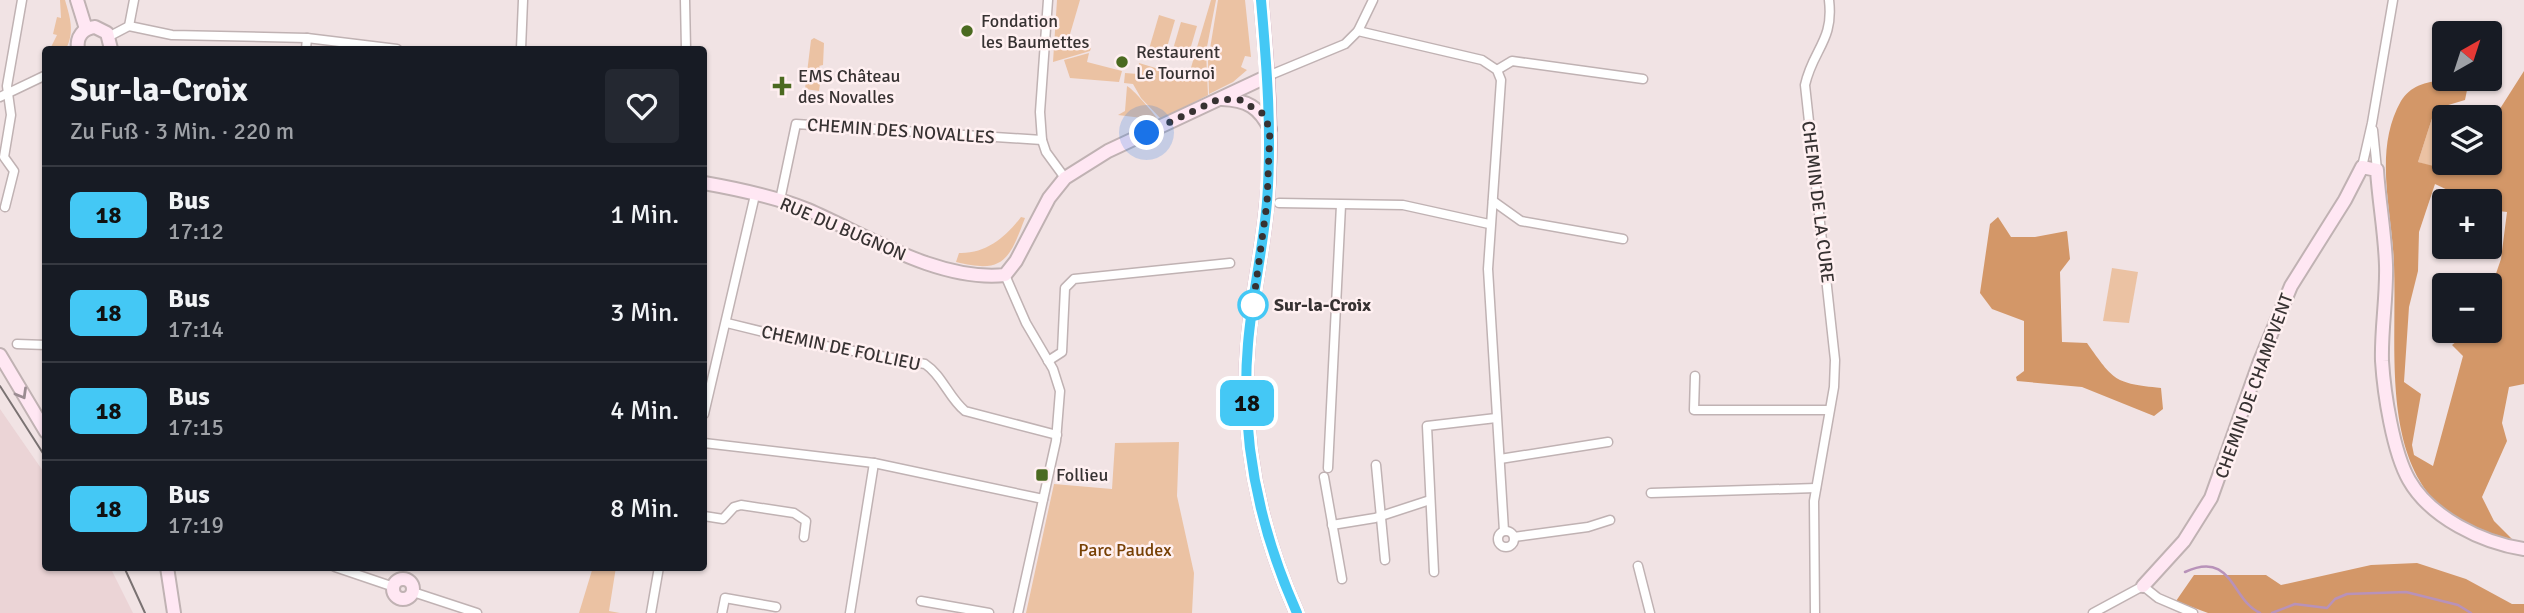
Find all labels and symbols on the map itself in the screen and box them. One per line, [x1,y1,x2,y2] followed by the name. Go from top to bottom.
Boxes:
[981,10,1090,53] place label: Fondation les Baumettes
[2432,21,2502,91] north arrow
[959,23,975,39] marker: Fondation les Baumettes
[1136,41,1220,84] place label: Restaurent Le Tournoi
[1114,54,1130,70] marker: Restaurent Le Tournoi
[798,65,900,108] place label: EMS Château des Novalles
[772,76,792,96] marker: EMS Château des Novalles
[807,113,995,149] street label: CHEMIN DES NOVALLES
[1129,115,1164,150] your location
[1797,120,1839,284] street label: CHEMIN DE LA CURE
[777,192,909,266] street label: RUE DU BUGNON
[1238,290,1268,320] marker: Sur-la-Croix
[2210,290,2298,482] street label: CHEMIN DE CHAMPVENT
[1274,294,1371,316] place label: Sur-la-Croix
[759,320,923,376] street label: CHEMIN DE FOLLIEU
[1216,380,1278,426] line badge: 18
[14,386,27,399] one-way arrow
[1056,464,1108,486] place label: Follieu
[1034,467,1050,483] marker: Follieu
[1078,539,1172,561] park label: Parc Paudex

